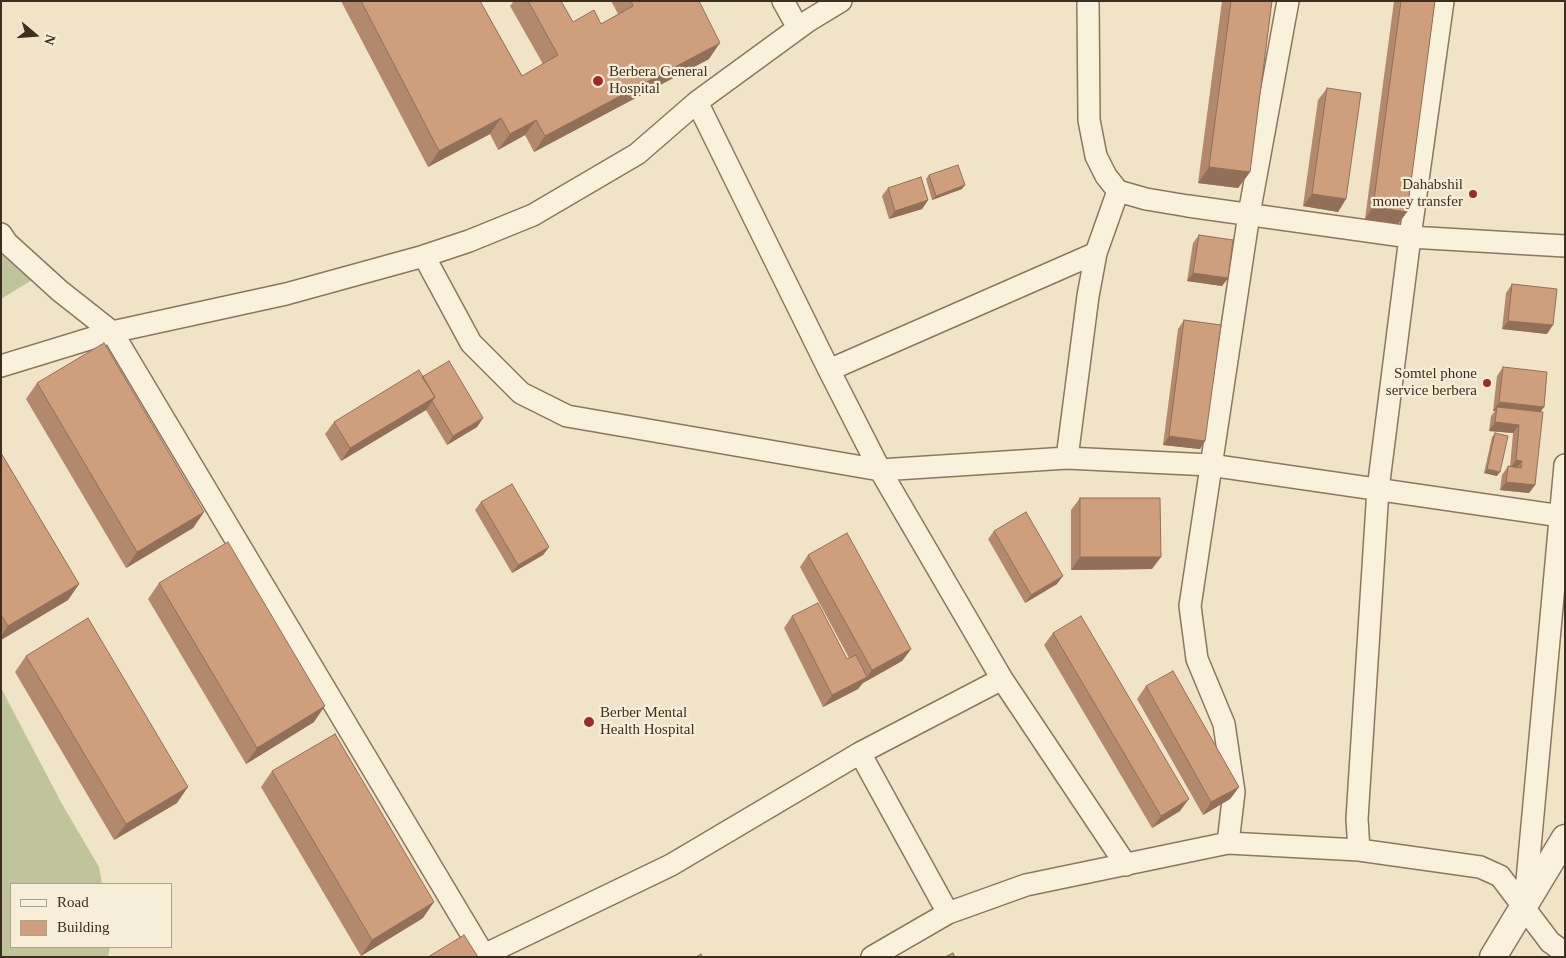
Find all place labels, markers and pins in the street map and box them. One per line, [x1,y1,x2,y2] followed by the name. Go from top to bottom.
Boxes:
[609,63,711,98] place label: Berbera General Hospital
[591,74,605,88] marker: Berbera General Hospital
[1366,176,1463,211] place label: Dahabshil money transfer
[1467,188,1479,200] marker: Dahabshil money transfer
[1380,365,1477,400] place label: Somtel phone service berbera
[1481,377,1493,389] marker: Somtel phone service berbera
[600,704,698,739] place label: Berber Mental Health Hospital
[582,715,596,729] marker: Berber Mental Health Hospital

